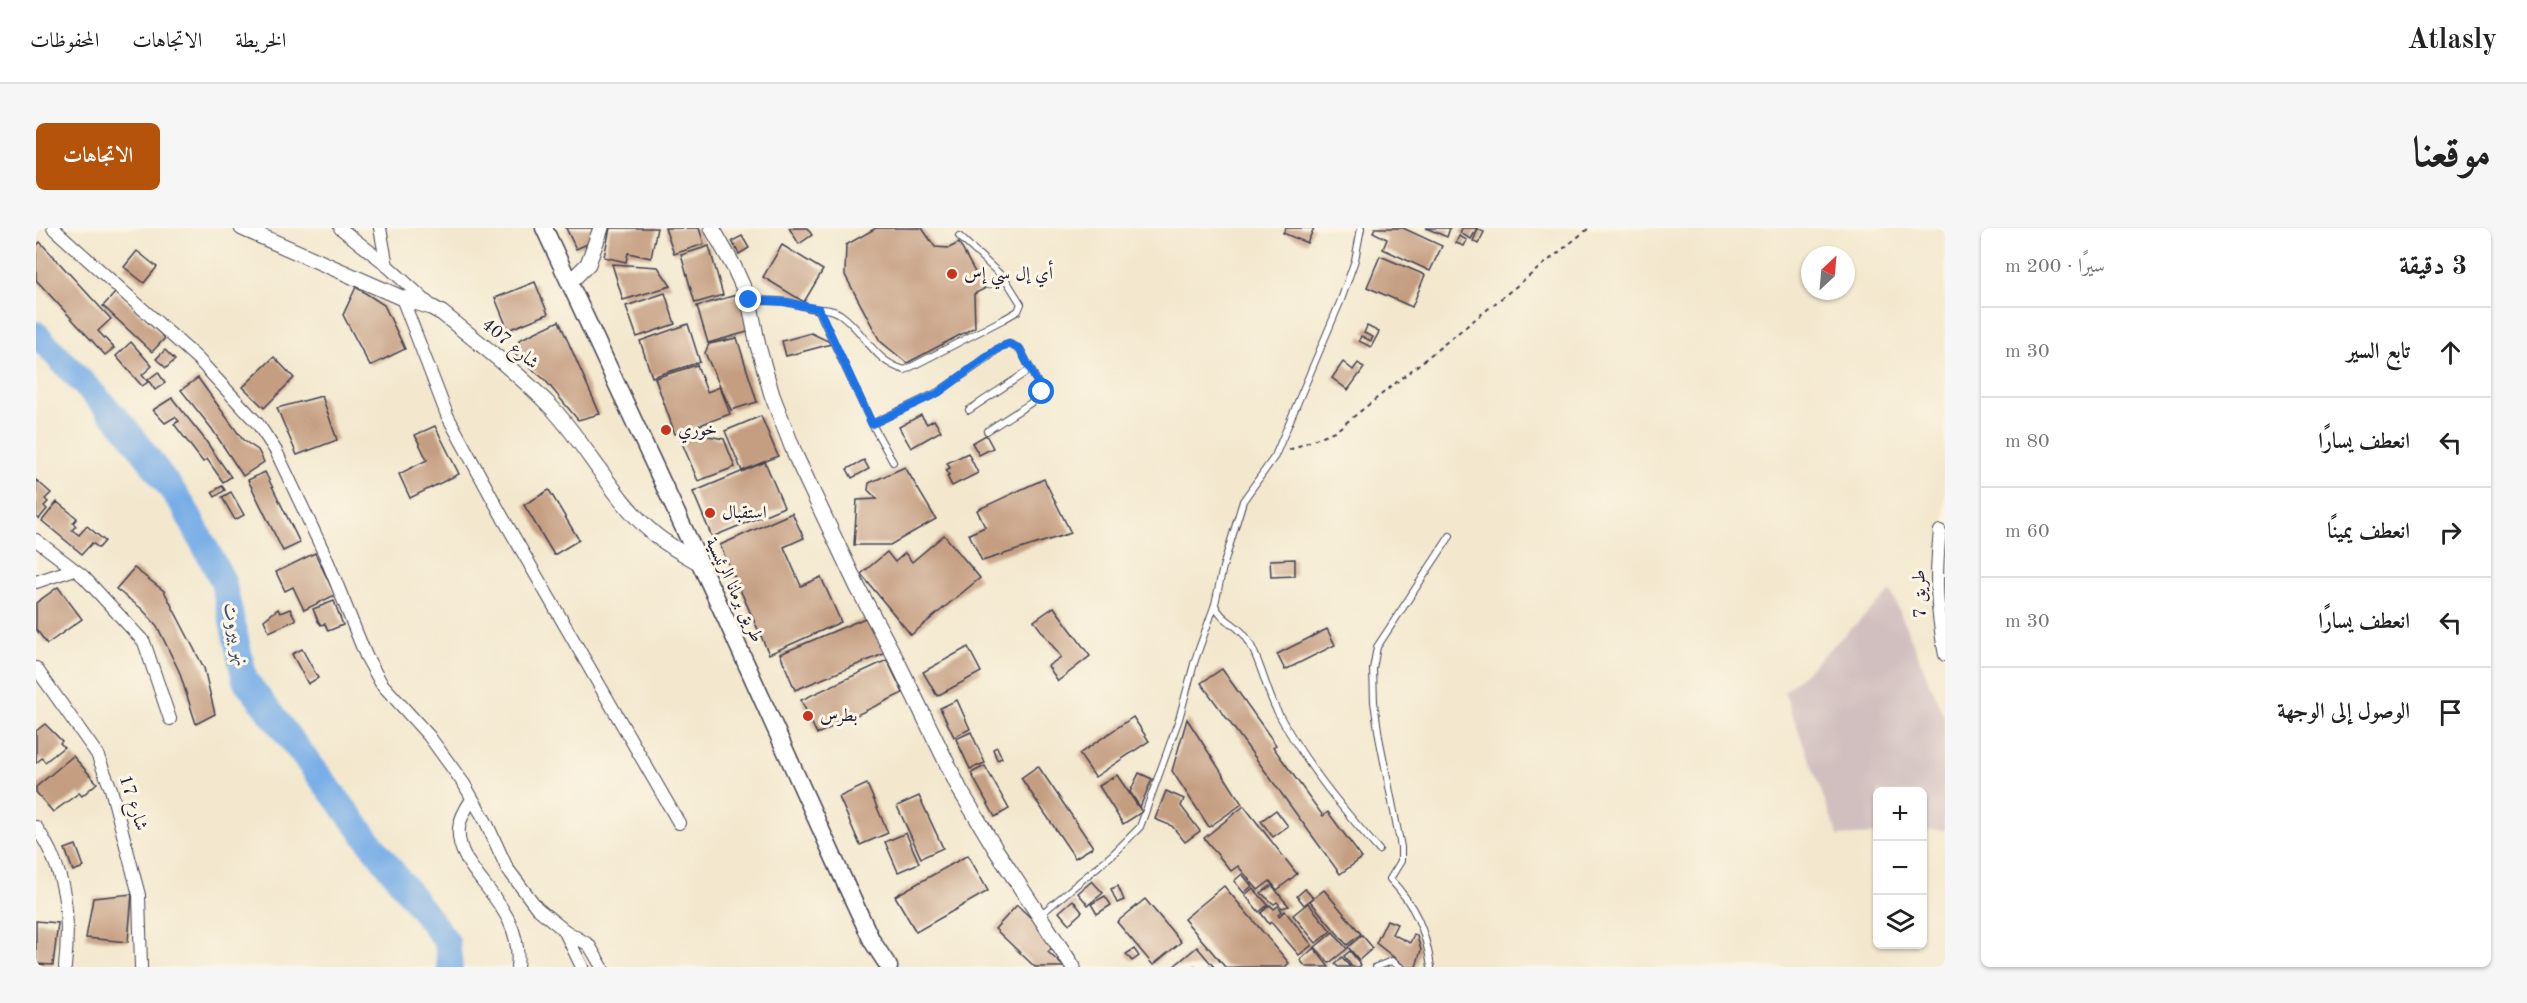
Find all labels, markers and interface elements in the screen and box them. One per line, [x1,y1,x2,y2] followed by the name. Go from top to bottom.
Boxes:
[2408,27,2497,55] text: Atlasly
[30,31,99,52] text: المحفوظات
[132,31,202,52] text: الاتجاهات
[235,31,286,52] text: الخريطة
[36,123,160,190] button: الاتجاهات
[2413,134,2491,176] text: موقعنا
[1801,246,1855,300] north arrow
[2399,254,2467,280] text: 3 دقيقة
[2005,257,2105,277] text: سيرًا · 200 m
[964,260,1054,290] place label: أي إل سي إس
[945,267,959,281] marker: أي إل سي إس
[735,286,761,312] route end
[475,315,542,376] street label: شارع 407
[2434,336,2467,369] icon: ahead
[2346,341,2410,363] text: تابع السير
[2005,342,2050,362] text: 30 m
[1028,378,1054,404] route start
[678,421,717,444] place label: خوري
[659,423,673,437] marker: خوري
[2434,426,2467,459] icon: left
[2318,431,2410,453] text: انعطف يسارًا
[2005,432,2050,452] text: 80 m
[722,504,767,523] place label: استقبال
[703,506,717,520] marker: استقبال
[2434,516,2467,549] icon: right
[2327,521,2410,543] text: انعطف يمينًا
[2005,522,2050,542] text: 60 m
[700,535,766,646] street label: طريق برمانا الرئيسية
[1910,569,1932,619] street label: طريق 7
[218,601,251,669] water label: نهر بيروت
[2434,606,2467,639] icon: left
[2318,611,2410,633] text: انعطف يسارًا
[2005,612,2050,632] text: 30 m
[2434,696,2467,729] icon: arrive
[2277,701,2410,723] text: الوصول إلى الوجهة
[820,707,857,727] place label: بطرس
[801,709,815,723] marker: بطرس
[111,773,150,835] street label: شارع 17
[1873,787,1927,949] map controls
[1873,787,1927,841] button: +
[1873,841,1927,895] button: −
[1873,895,1927,949] button: layers

